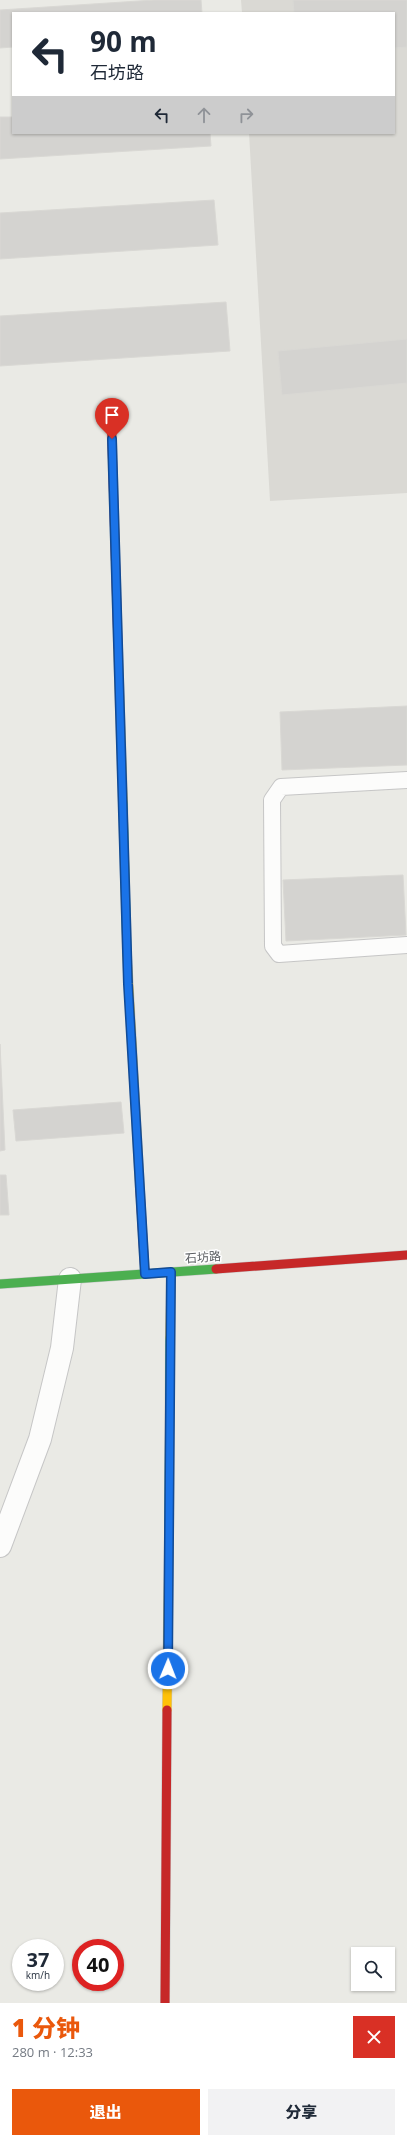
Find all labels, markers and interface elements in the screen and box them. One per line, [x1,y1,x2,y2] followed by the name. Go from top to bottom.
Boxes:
[90,22,157,60] text: 90 m
[24,28,76,80] icon: left
[90,60,144,84] text: 石坊路
[151,104,173,126] icon: left
[193,104,215,126] icon: ahead
[235,104,257,126] icon: right
[95,398,129,439] pin
[101,404,123,426] icon: arrive
[184,1247,222,1267] street label: 石坊路
[147,1648,189,1690] position arrow
[72,1939,124,1991] speed limit sign: 40
[27,1946,49,1973] text: 37
[351,1947,395,1991] map controls
[351,1947,395,1991] button: search
[26,1968,50,1982] text: km/h
[12,2011,80,2044] text: 1 分钟
[353,2016,395,2058] button: close
[12,2043,93,2061] text: 280 m · 12:33
[12,2089,200,2135] button: 退出
[208,2089,395,2135] button: 分享

